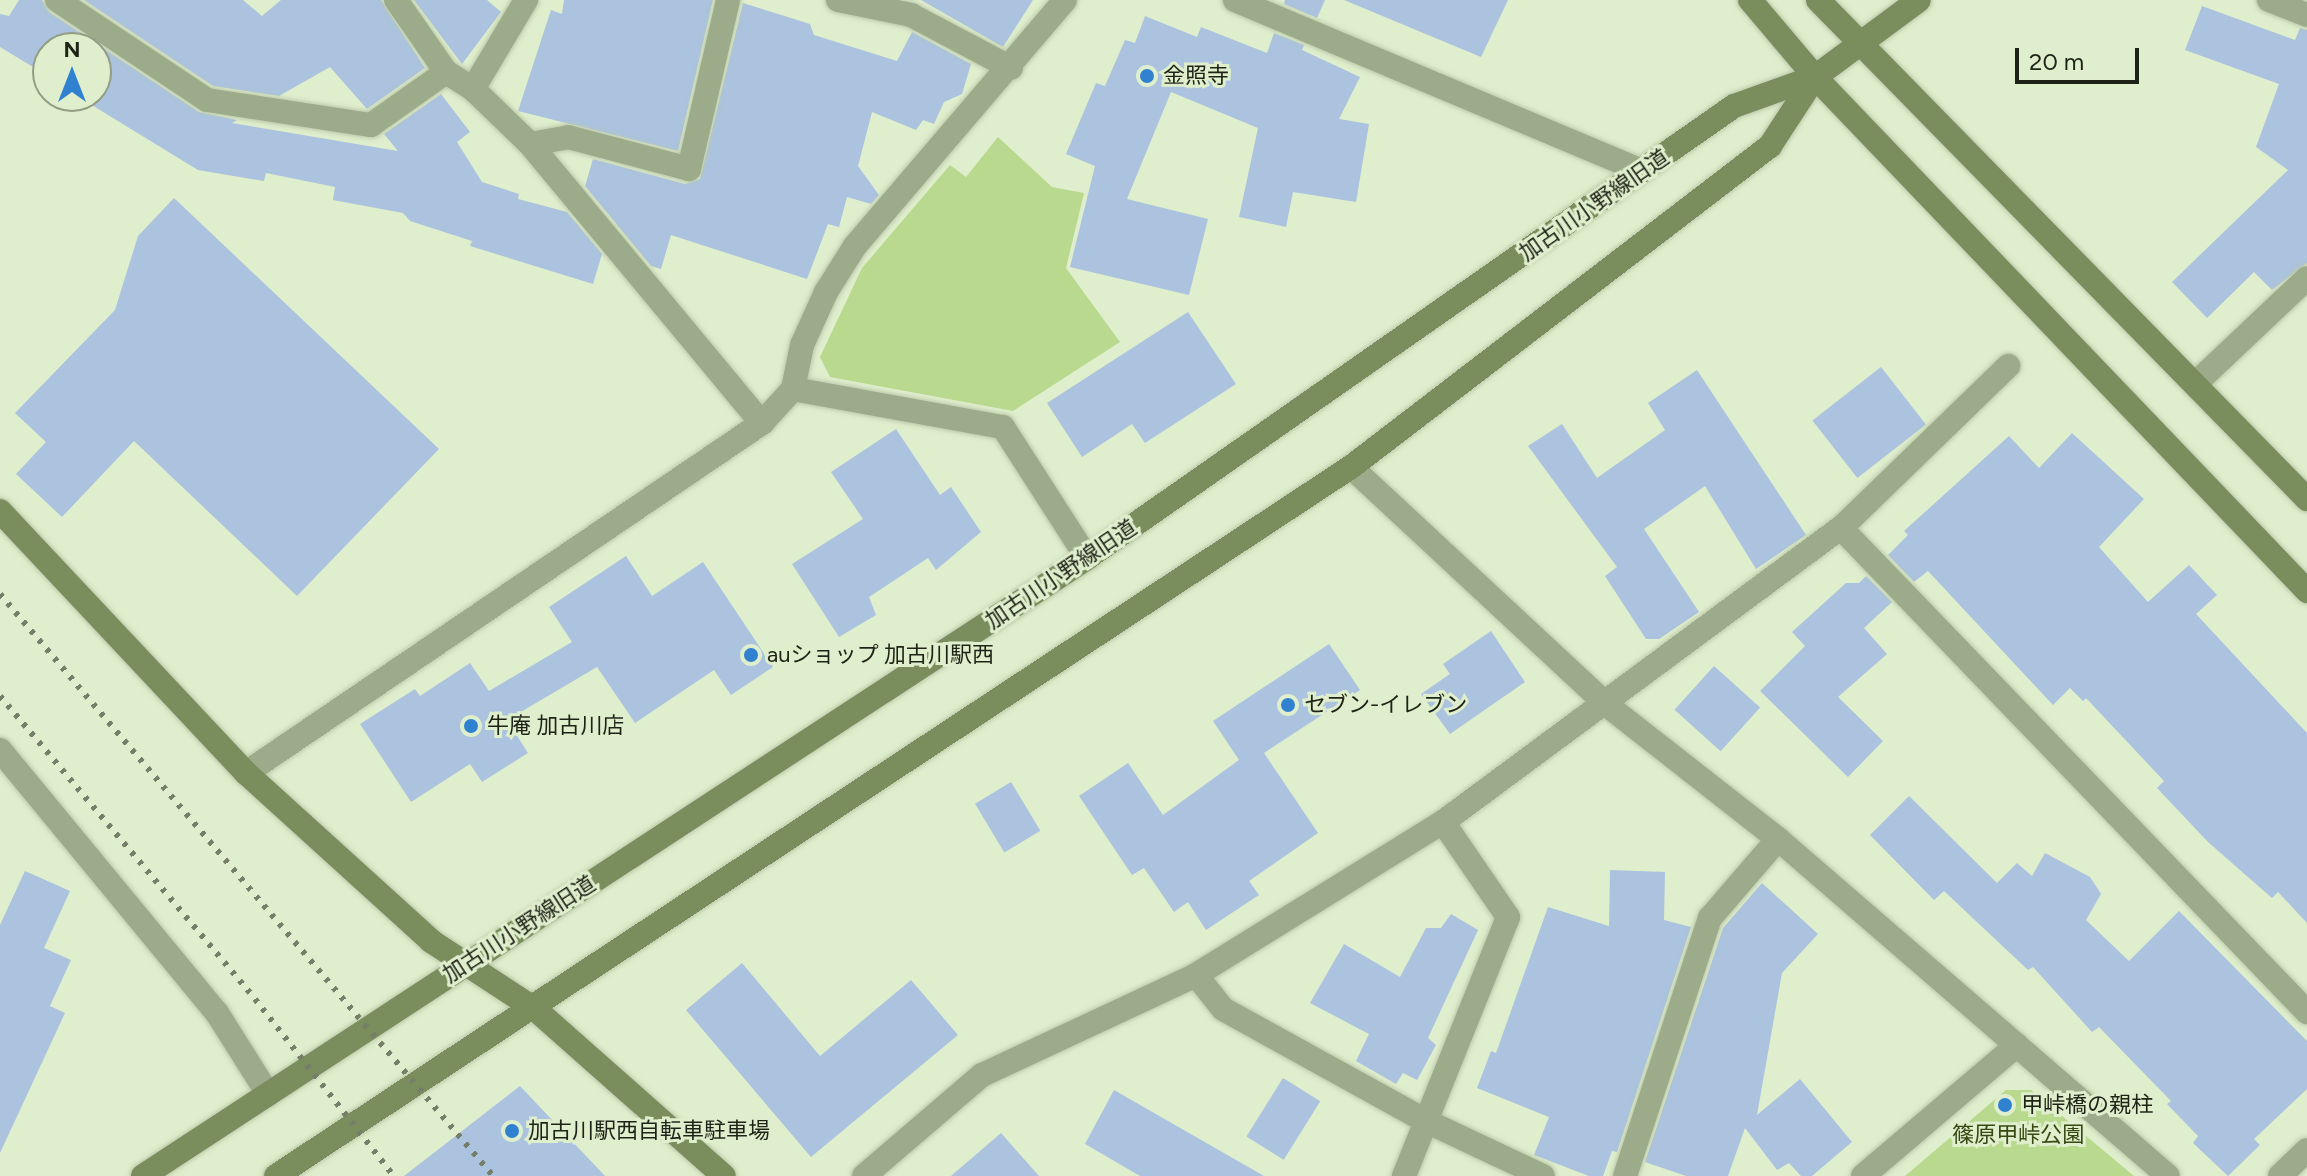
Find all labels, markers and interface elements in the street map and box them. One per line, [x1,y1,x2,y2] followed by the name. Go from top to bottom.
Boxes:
[32,32,112,112] north arrow
[2019,32,2143,82] scale bar
[63,36,81,63] text: N
[2029,47,2084,76] text: 20 m
[1163,63,1229,89] place label: 金照寺
[1138,67,1156,85] marker: 金照寺
[1514,144,1674,266] street label: 加古川小野線旧道
[981,514,1141,634] street label: 加古川小野線旧道
[767,642,994,668] place label: auショップ 加古川駅西
[742,646,760,664] marker: auショップ 加古川駅西
[1304,692,1467,718] place label: セブン-イレブン
[1279,696,1297,714] marker: セブン-イレブン
[487,713,624,739] place label: 牛庵 加古川店
[462,717,480,735] marker: 牛庵 加古川店
[438,870,600,988] street label: 加古川小野線旧道
[2021,1092,2153,1118] place label: 甲峠橋の親柱
[1996,1096,2014,1114] marker: 甲峠橋の親柱
[528,1118,770,1144] place label: 加古川駅西自転車駐車場
[503,1122,521,1140] marker: 加古川駅西自転車駐車場
[1952,1122,2084,1148] park label: 篠原甲峠公園

